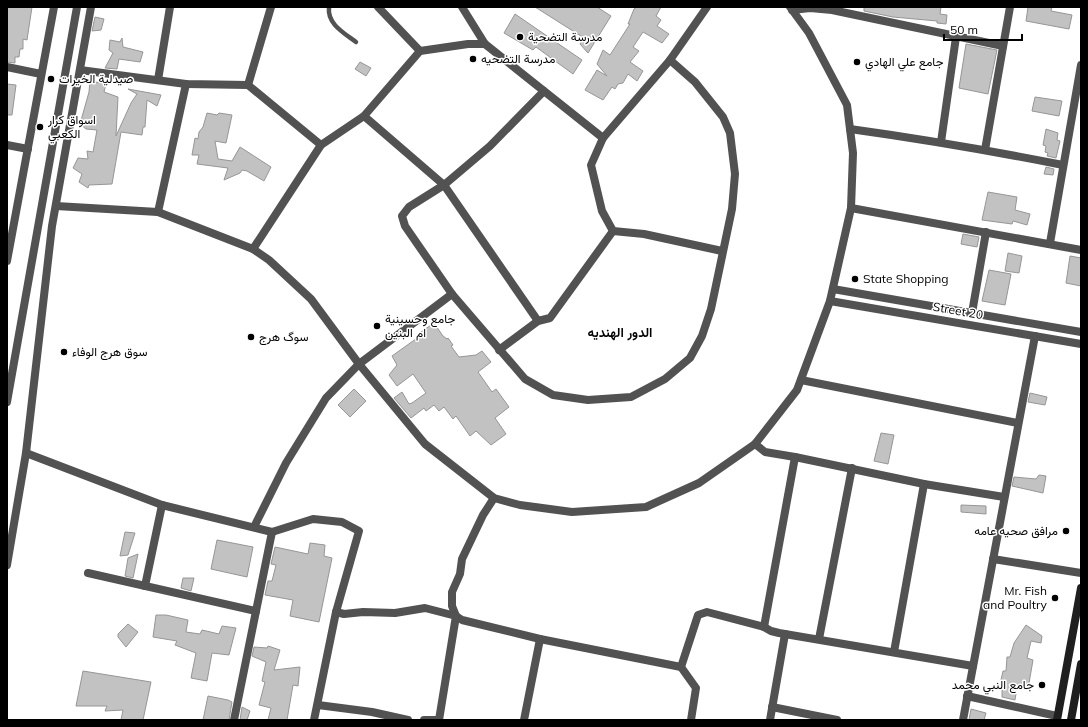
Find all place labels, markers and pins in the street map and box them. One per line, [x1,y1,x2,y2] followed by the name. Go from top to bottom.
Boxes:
[528,29,602,45] place label: مدرسة التضحية
[515,32,525,42] marker: مدرسة التضحية
[481,51,555,67] place label: مدرسة التضحيه
[468,54,478,64] marker: مدرسة التضحيه
[865,54,943,72] place label: جامع علي الهادي
[852,57,862,67] marker: جامع علي الهادي
[59,71,133,87] place label: صيدلية الخيرات
[46,74,56,84] marker: صيدلية الخيرات
[47,112,96,144] place label: اسواق كرار الكعبي
[35,122,45,132] marker: اسواق كرار الكعبي
[863,271,949,286] place label: State Shopping
[850,274,860,284] marker: State Shopping
[385,311,455,341] place label: جامع وحسينية ام البنين
[372,321,382,331] marker: جامع وحسينية ام البنين
[259,329,308,346] place label: سوگ هرج
[246,332,256,342] marker: سوگ هرج
[72,344,147,361] place label: سوق هرج الوفاء
[59,347,69,357] marker: سوق هرج الوفاء
[974,523,1058,539] place label: مرافق صحيه عامه
[1061,526,1071,536] marker: مرافق صحيه عامه
[983,583,1048,612] place label: Mr. Fish and Poultry
[1050,593,1060,603] marker: Mr. Fish and Poultry
[952,677,1034,695] place label: جامع النبي محمد
[1037,680,1047,690] marker: جامع النبي محمد

